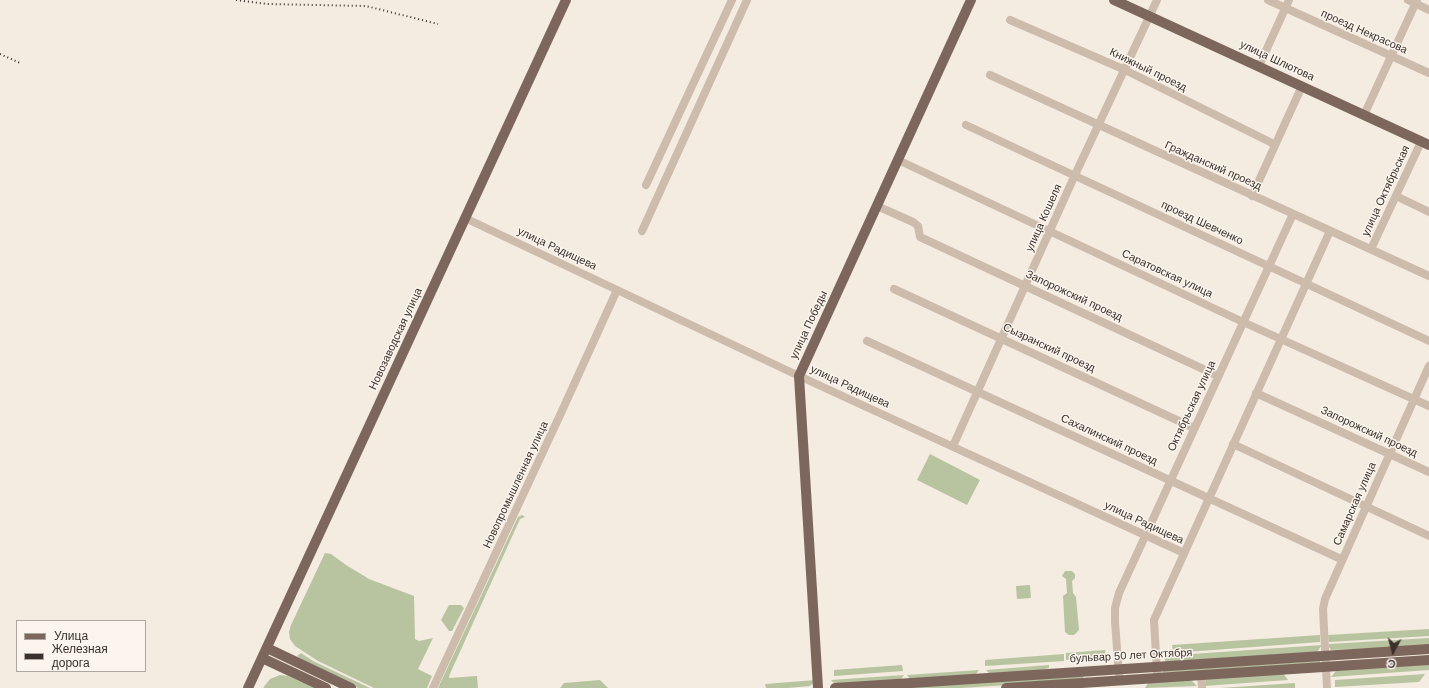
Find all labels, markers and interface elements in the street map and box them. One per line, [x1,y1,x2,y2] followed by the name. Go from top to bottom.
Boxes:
[1319,7,1409,57] street label: проезд Некрасова
[1238,38,1316,84] street label: улица Шлютова
[1107,46,1189,94] street label: Книжный проезд
[1163,139,1263,193] street label: Гражданский проезд
[1359,144,1413,238] street label: улица Октябрьская
[1023,182,1065,254] street label: улица Кошеля
[1159,198,1245,248] street label: проезд Шевченко
[515,225,599,273] street label: улица Радищева
[1119,247,1215,301] street label: Саратовская улица
[1024,268,1124,324] street label: Запорожский проезд
[367,286,425,392] street label: Новозаводская улица
[787,289,831,361] street label: улица Победы
[1001,321,1097,375] street label: Сызранский проезд
[1165,359,1219,453] street label: Октябрьская улица
[808,363,892,411] street label: улица Радищева
[1319,404,1419,460] street label: Запорожский проезд
[1059,412,1159,468] street label: Сахалинский проезд
[481,419,551,551] street label: Новопромышленная улица
[1331,460,1379,548] street label: Самарская улица
[1102,499,1186,547] street label: улица Радищева
[16,620,146,672] legend
[54,629,88,643] text: Улица
[1373,632,1413,672] north arrow
[52,642,108,670] text: Железная дорога
[1069,646,1193,666] street label: бульвар 50 лет Октября
[1387,657,1396,670] text: С

